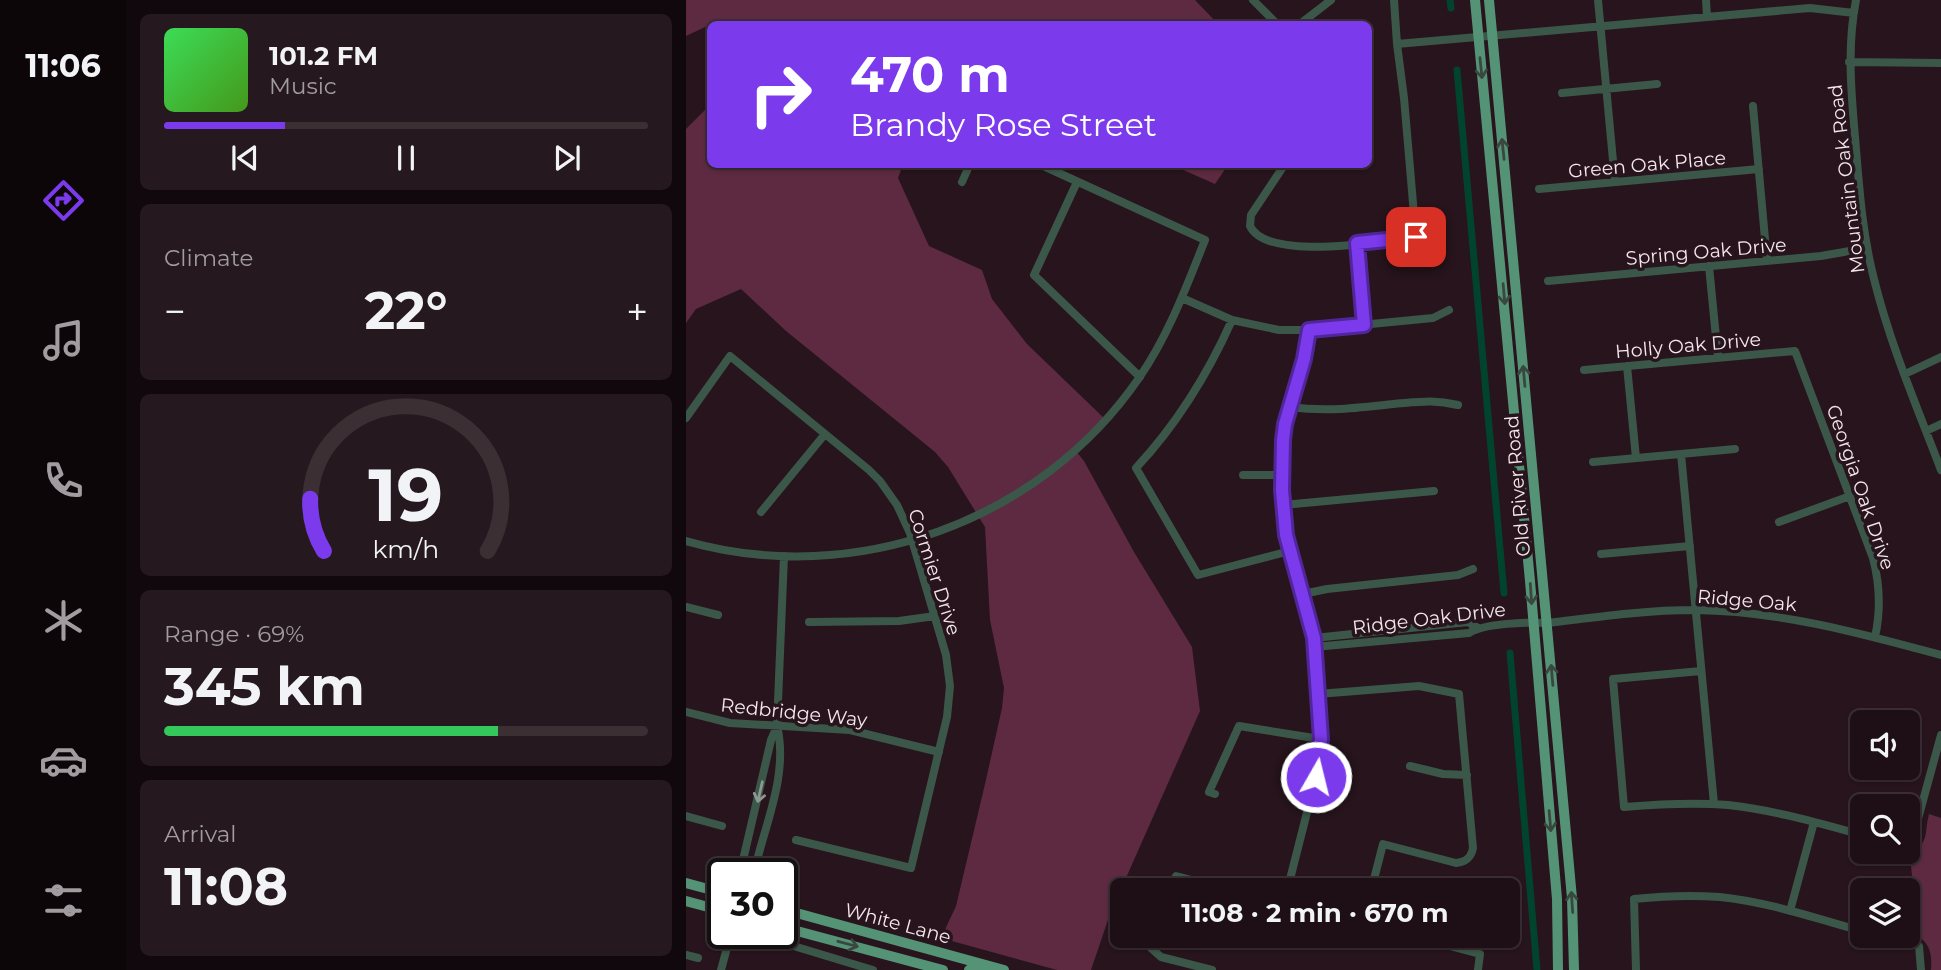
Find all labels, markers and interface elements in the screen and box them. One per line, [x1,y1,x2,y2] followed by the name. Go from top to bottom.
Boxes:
[269,40,378,72] text: 101.2 FM
[850,45,1010,104] text: 470 m
[25,46,101,85] text: 11:06
[735,49,826,140] icon: right
[1475,56,1488,79] one-way arrow
[269,72,337,100] text: Music
[1823,83,1870,275] street label: Mountain Oak Road
[850,105,1157,144] text: Brandy Rose Street
[1496,138,1509,161] one-way arrow
[226,139,264,177] icon: previous
[387,139,425,177] icon: pause
[548,139,586,177] icon: next
[1567,146,1727,183] street label: Green Oak Place
[39,176,88,225] icon: directions
[1386,207,1446,267] pin
[1397,218,1435,256] icon: arrive
[1625,233,1787,270] street label: Spring Oak Drive
[164,244,253,272] text: Climate
[364,279,448,342] text: 22°
[1498,283,1511,305] one-way arrow
[164,288,186,335] text: −
[626,288,648,335] text: +
[39,316,88,365] icon: music
[1614,328,1762,363] street label: Holly Oak Drive
[1517,365,1530,387] one-way arrow
[1821,402,1900,573] street label: Georgia Oak Drive
[1500,414,1535,557] street label: Old River Road
[369,451,443,539] text: 19
[39,456,88,505] icon: phone
[903,506,966,638] street label: Cormier Drive
[373,534,439,564] text: km/h
[1525,582,1538,605] one-way arrow
[1696,585,1798,616] street label: Ridge Oak
[39,596,88,645] icon: climate
[1351,598,1507,639] street label: Ridge Oak Drive
[164,620,304,648] text: Range · 69%
[164,655,365,718] text: 345 km
[1545,664,1558,687] one-way arrow
[720,693,869,732] street label: Redbridge Way
[1850,710,1920,948] map controls
[1850,710,1920,780] button: sound
[39,736,88,785] icon: car
[1279,740,1353,814] position arrow
[753,780,767,803] one-way arrow
[1850,794,1920,864] button: search
[1544,809,1557,832] one-way arrow
[164,820,237,848] text: Arrival
[164,855,288,918] text: 11:08
[707,858,798,949] speed limit sign: 30
[39,876,88,925] icon: filters
[1850,878,1920,948] button: layers
[1565,891,1578,914] one-way arrow
[1181,897,1449,929] text: 11:08 · 2 min · 670 m
[842,898,954,949] street label: White Lane
[837,939,859,952] one-way arrow

